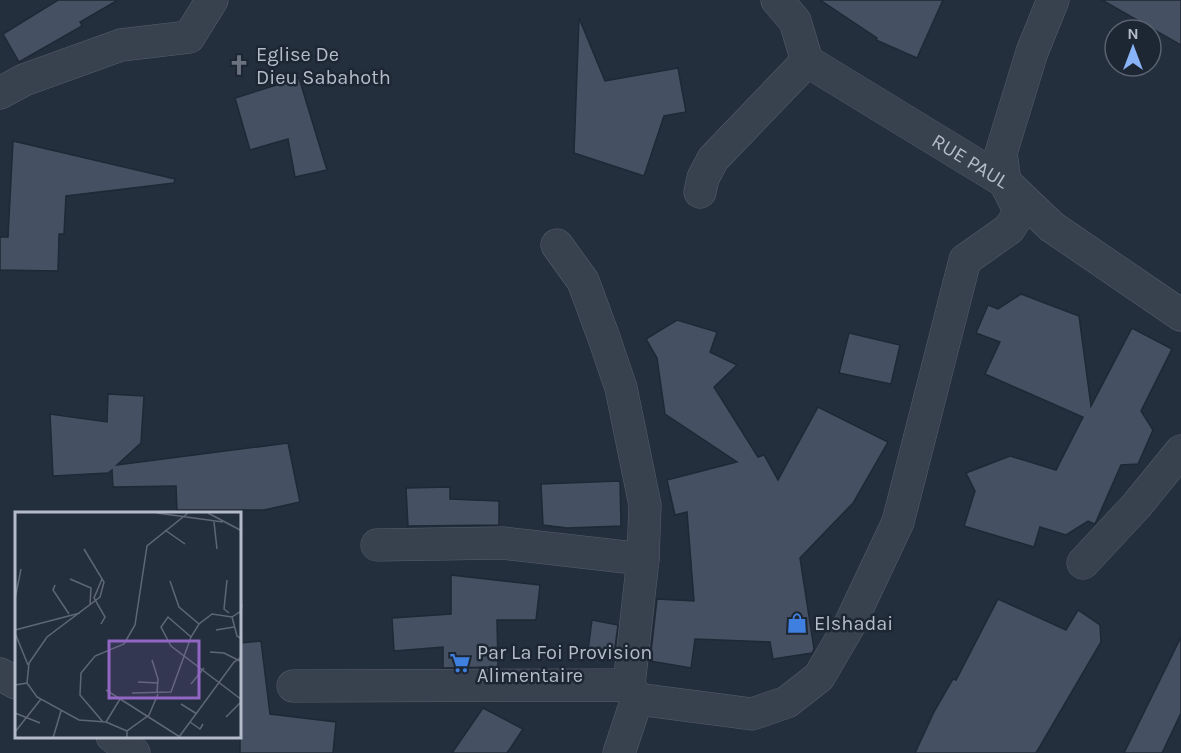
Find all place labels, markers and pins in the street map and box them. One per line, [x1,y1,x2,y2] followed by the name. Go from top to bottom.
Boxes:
[256,43,391,89] place label: Eglise De Dieu Sabahoth
[227,53,251,77] church icon: Eglise De Dieu Sabahoth
[785,611,809,635] shop icon: Elshadai
[814,612,893,635] place label: Elshadai
[477,641,652,687] place label: Par La Foi Provision Alimentaire
[448,651,472,675] supermarket icon: Par La Foi Provision Alimentaire

